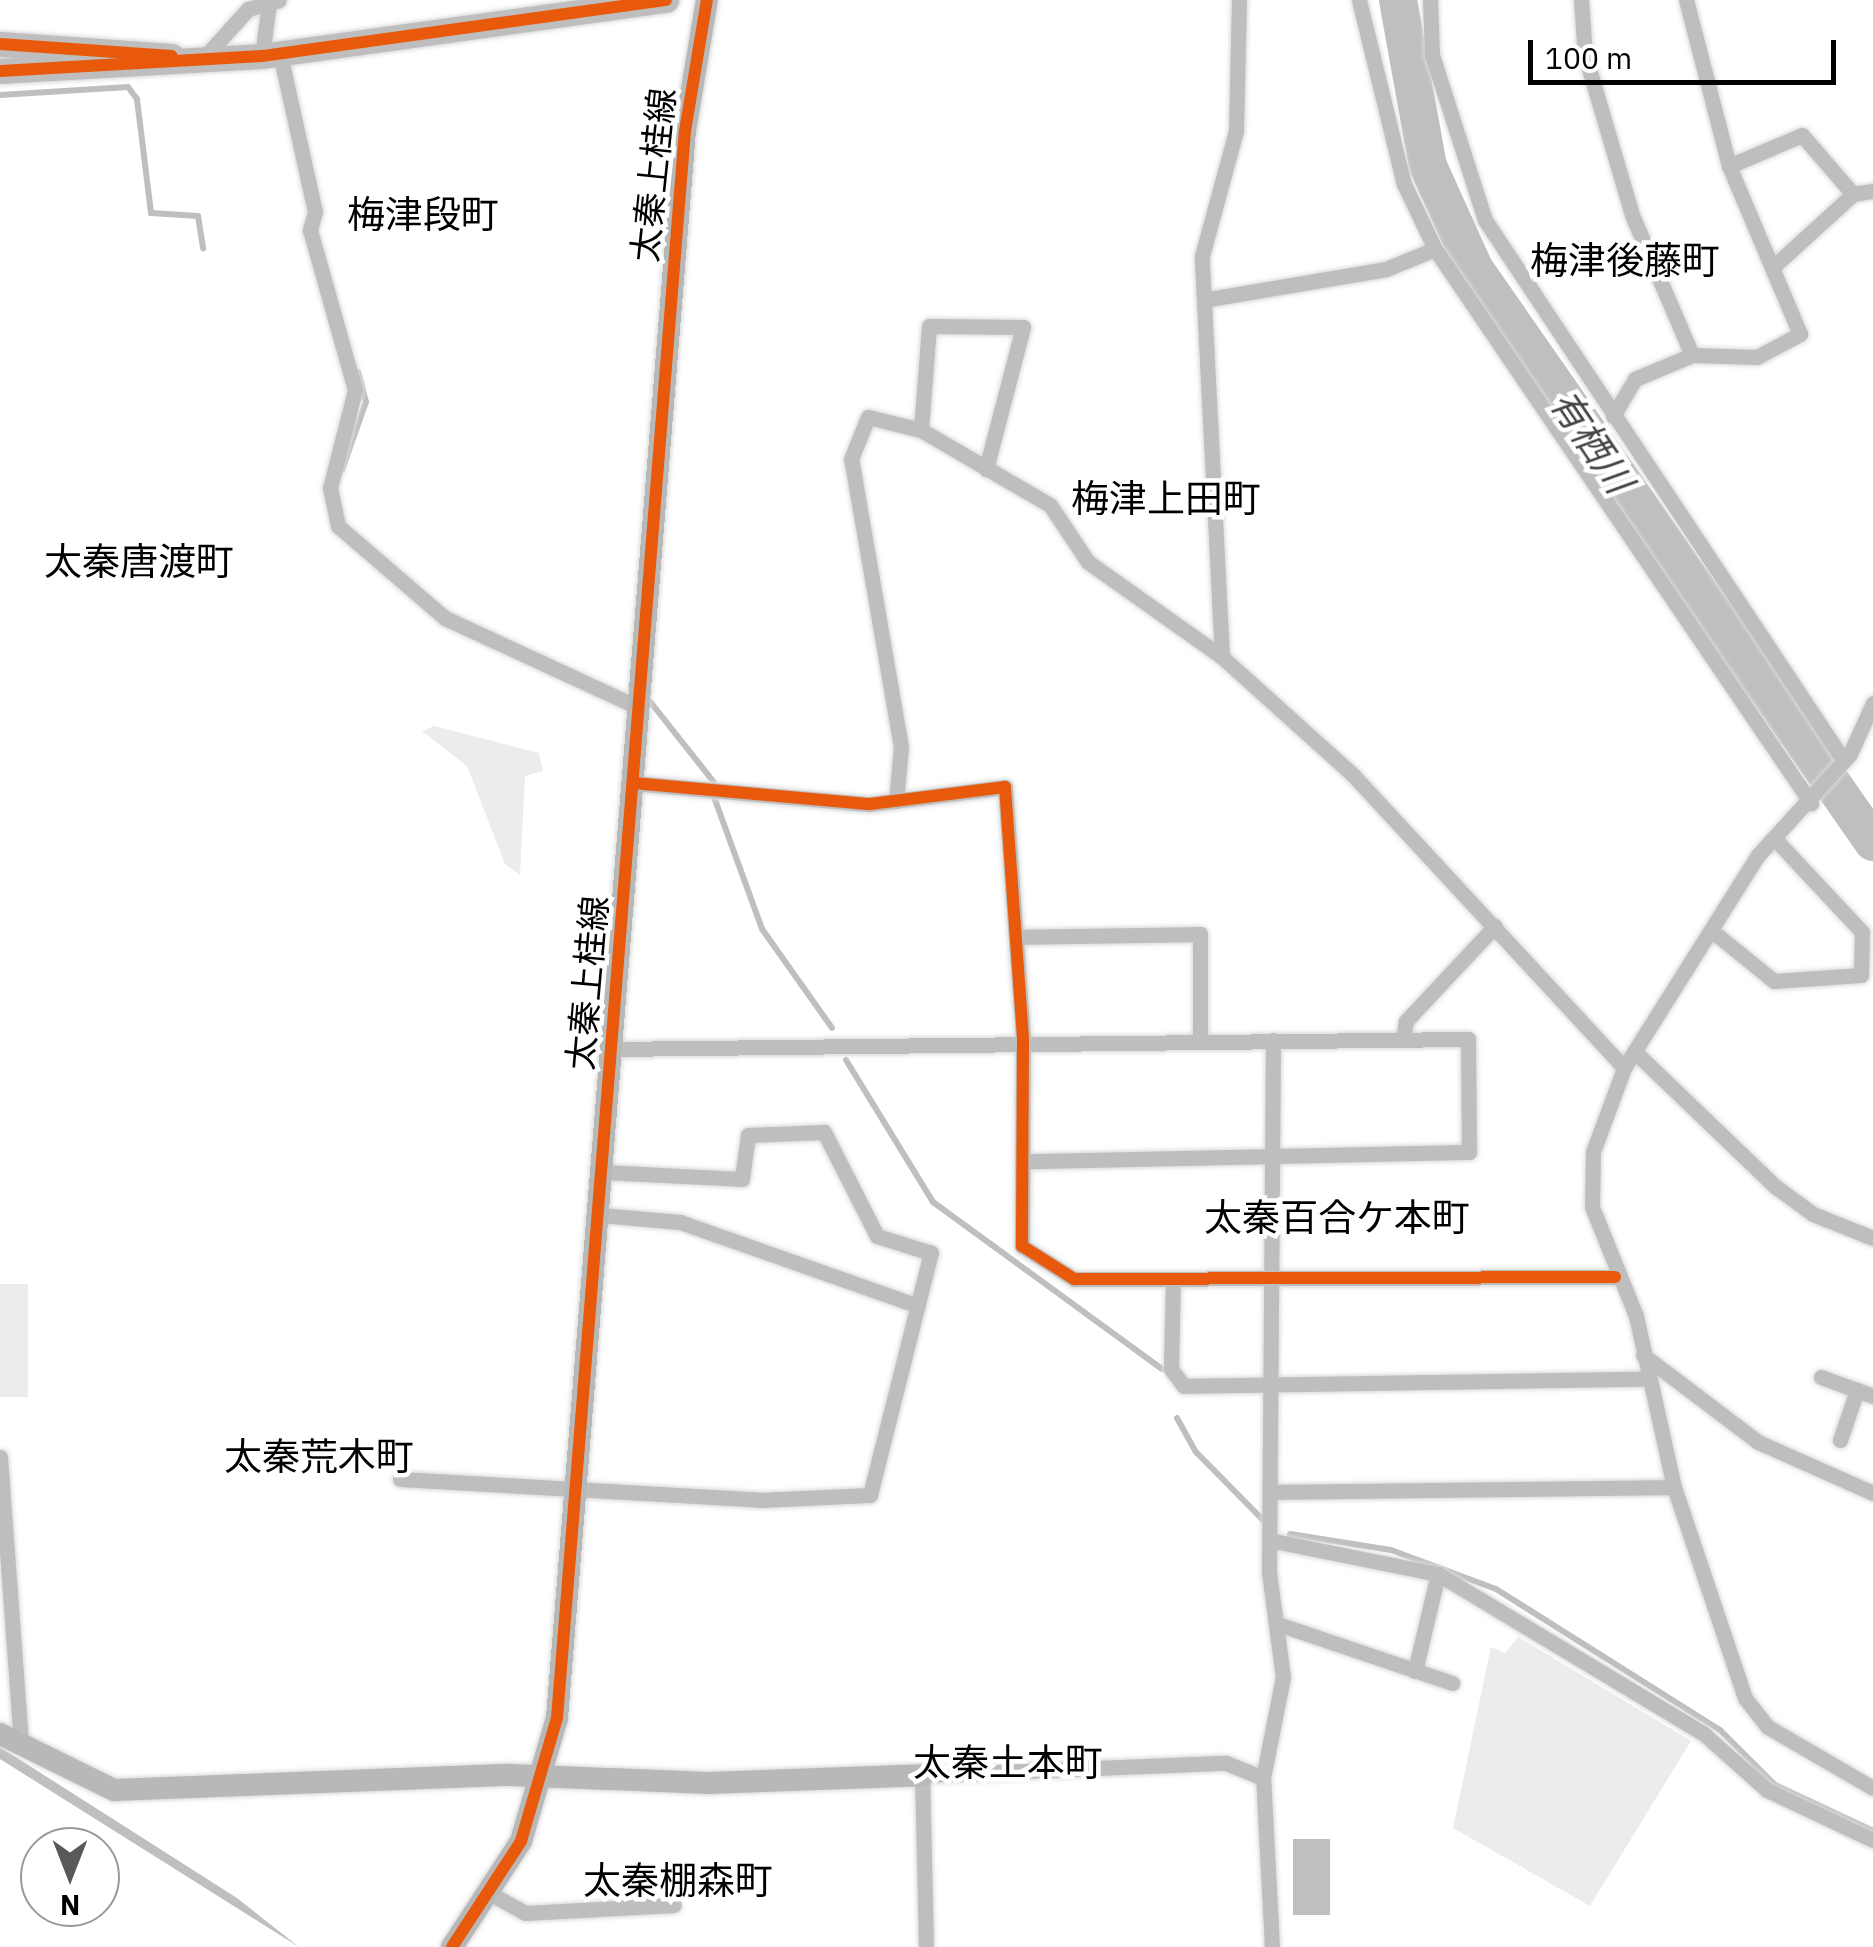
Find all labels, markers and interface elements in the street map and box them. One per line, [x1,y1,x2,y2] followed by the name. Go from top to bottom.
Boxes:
[1533,20,1840,82] scale bar
[1545,38,1632,77] text: 100 m
[623,86,683,264] street label: 太秦上桂線
[347,191,499,237] district label: 梅津段町
[1530,237,1720,283] district label: 梅津後藤町
[1541,381,1643,501] water label: 有栖川
[1071,475,1261,521] district label: 梅津上田町
[44,538,234,584] district label: 太秦唐渡町
[558,894,616,1072] street label: 太秦上桂線
[1204,1194,1470,1240] district label: 太秦百合ケ本町
[224,1433,414,1479] district label: 太秦荒木町
[913,1739,1103,1785] district label: 太秦土本町
[20,1827,120,1927] north arrow
[583,1857,773,1903] district label: 太秦棚森町
[60,1887,80,1924] text: N

